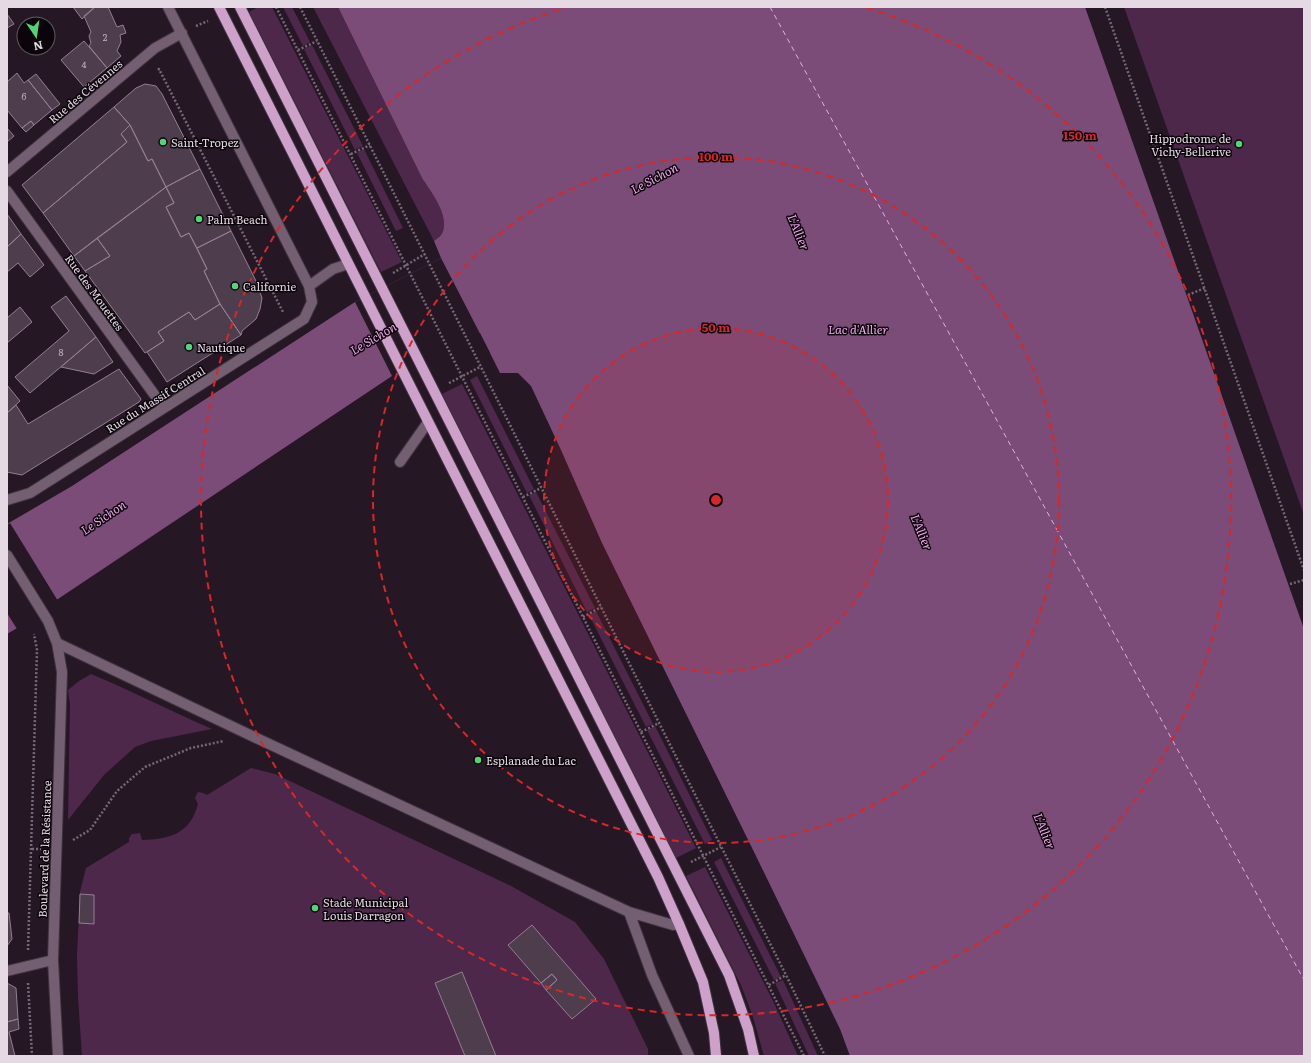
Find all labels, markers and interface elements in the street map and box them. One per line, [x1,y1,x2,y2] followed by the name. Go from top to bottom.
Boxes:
[16,16,56,56] north arrow
[103,30,108,44] house number: 2
[32,38,45,56] text: N
[45,55,125,127] street label: Rue des Cévennes
[82,57,87,71] house number: 4
[22,89,27,103] house number: 6
[1063,126,1097,144] text: 150 m
[1149,130,1231,159] place label: Hippodrome de Vichy-Bellerive
[171,134,239,150] place label: Saint-Tropez
[158,137,168,147] marker: Saint-Tropez
[1234,139,1244,149] marker: Hippodrome de Vichy-Bellerive
[699,147,733,165] text: 100 m
[627,158,681,198] water label: Le Sichon
[207,211,268,227] place label: Palm Beach
[784,211,815,253] water label: L'Allier
[194,214,204,224] marker: Palm Beach
[62,251,128,333] street label: Rue des Mouettes
[243,278,296,294] place label: Californie
[230,281,240,291] marker: Californie
[347,317,399,359] water label: Le Sichon
[702,318,730,336] text: 50 m
[828,320,888,338] water label: Lac d'Allier
[197,339,246,355] place label: Nautique
[184,342,194,352] marker: Nautique
[59,345,64,359] house number: 8
[102,362,208,436] street label: Rue du Massif Central
[709,493,723,507] centre of rings
[77,495,129,539] water label: Le Sichon
[907,511,938,553] water label: L'Allier
[486,752,576,768] place label: Esplanade du Lac
[473,755,483,765] marker: Esplanade du Lac
[34,780,54,918] street label: Boulevard de la Résistance
[1030,810,1061,852] water label: L'Allier
[323,894,408,923] place label: Stade Municipal Louis Darragon
[310,903,320,913] marker: Stade Municipal Louis Darragon

